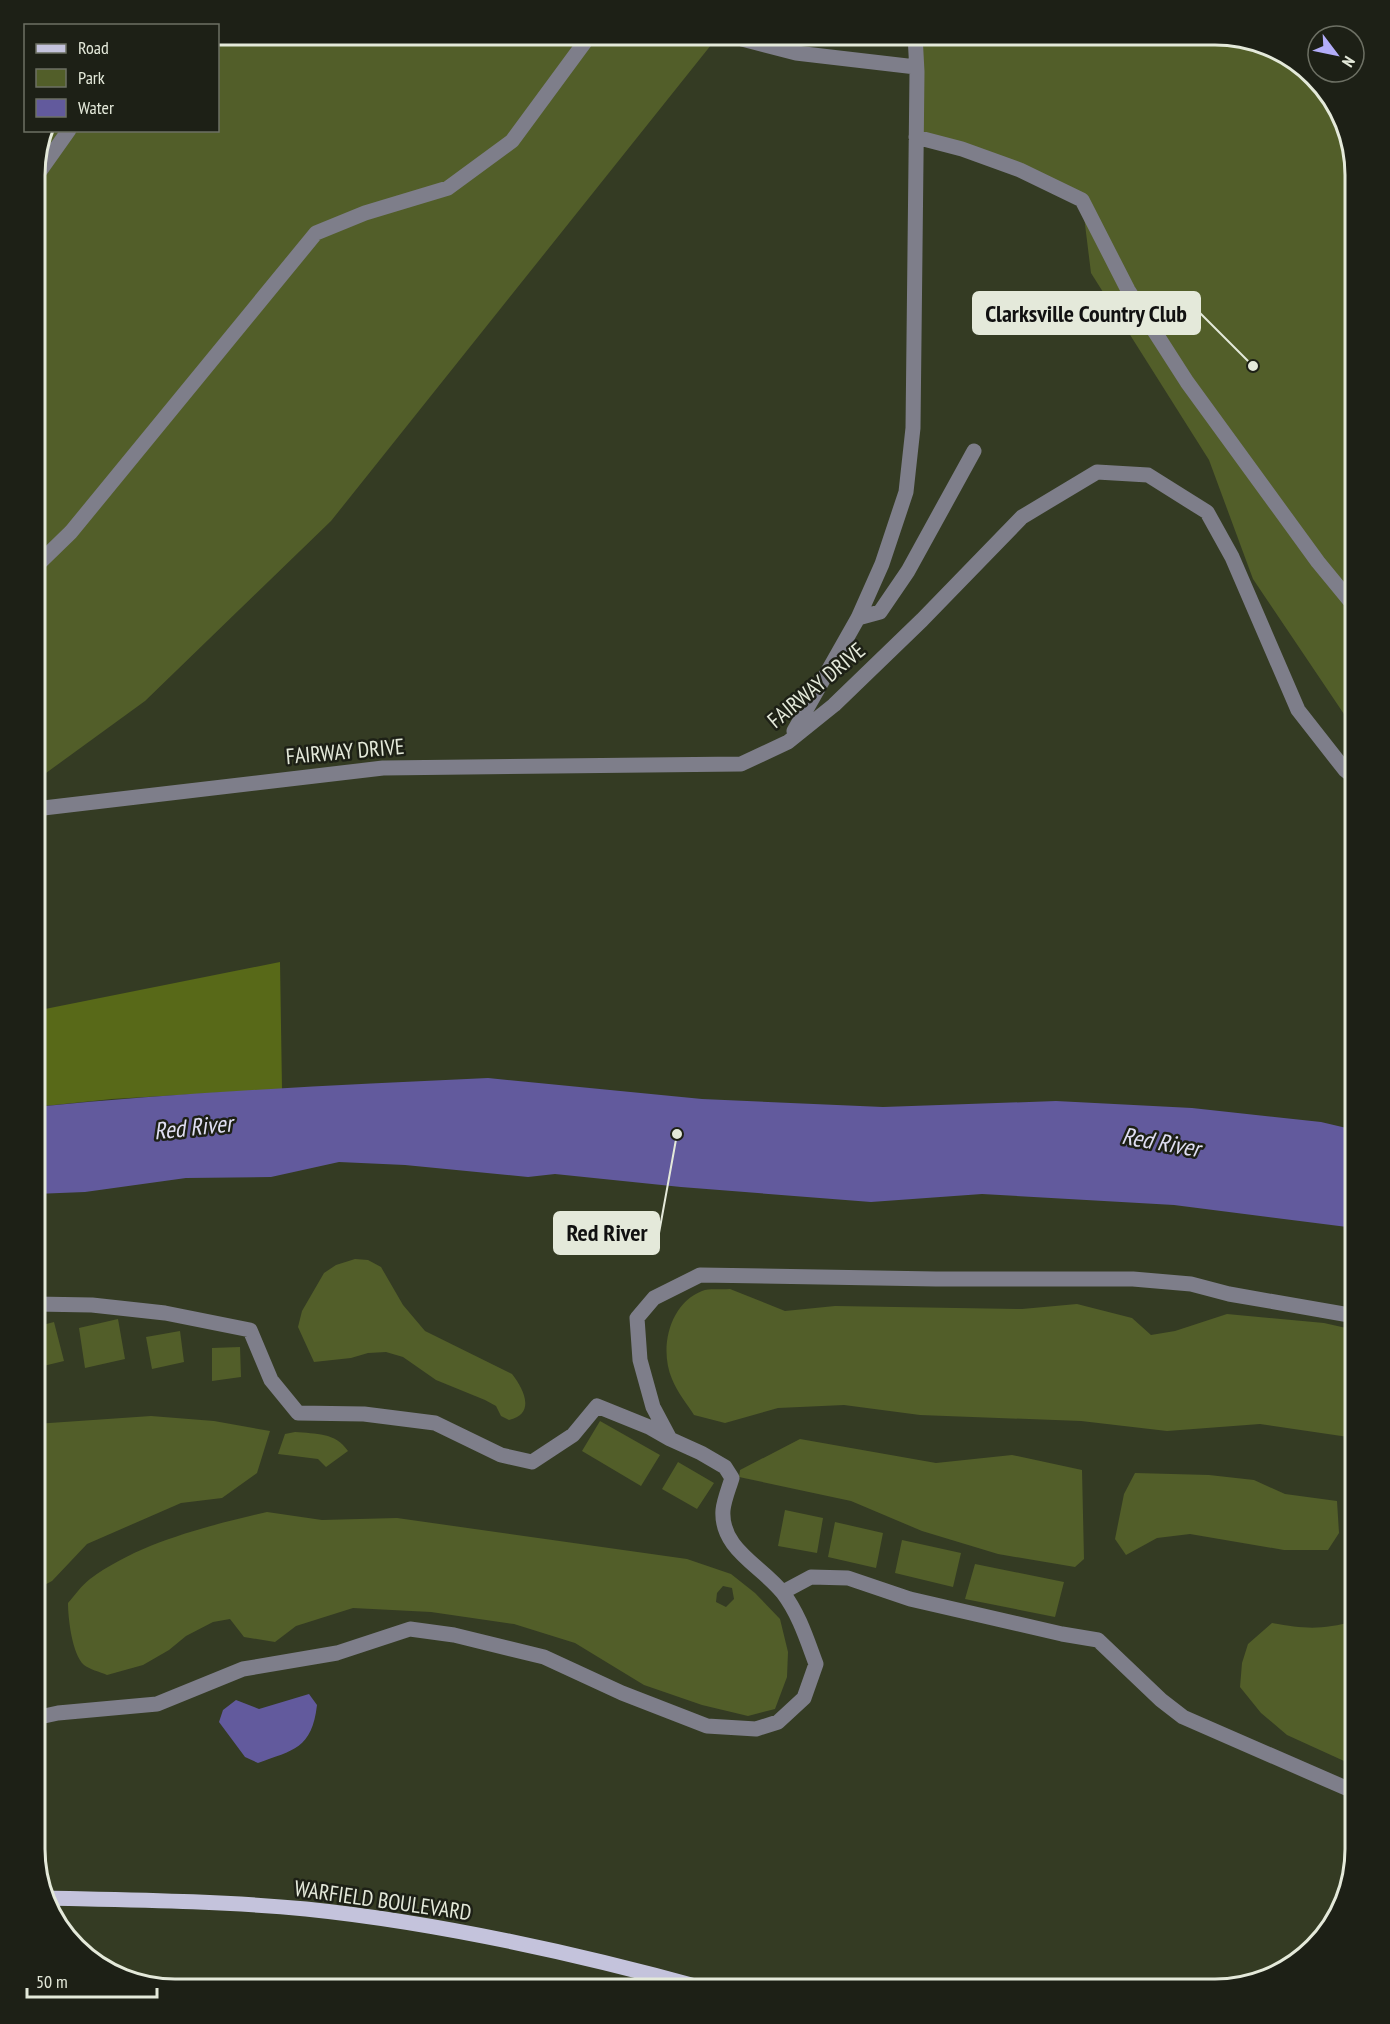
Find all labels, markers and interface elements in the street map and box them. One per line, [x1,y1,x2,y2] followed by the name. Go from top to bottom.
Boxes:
[24,24,219,132] legend
[1306,24,1366,84] north arrow
[78,36,109,59] text: Road
[1338,53,1359,71] text: N
[78,66,105,89] text: Park
[78,96,114,119] text: Water
[973,292,1200,334] callout: Clarksville Country Club
[985,298,1187,329] text: Clarksville Country Club
[761,636,871,734] street label: FAIRWAY DRIVE
[285,732,405,770] street label: FAIRWAY DRIVE
[152,1107,237,1147] water label: Red River
[1120,1120,1206,1165] water label: Red River
[554,1212,659,1254] callout: Red River
[566,1217,649,1248] text: Red River
[293,1874,473,1926] street label: WARFIELD BOULEVARD
[27,1961,158,1999] scale bar
[36,1970,68,1993] text: 50 m

